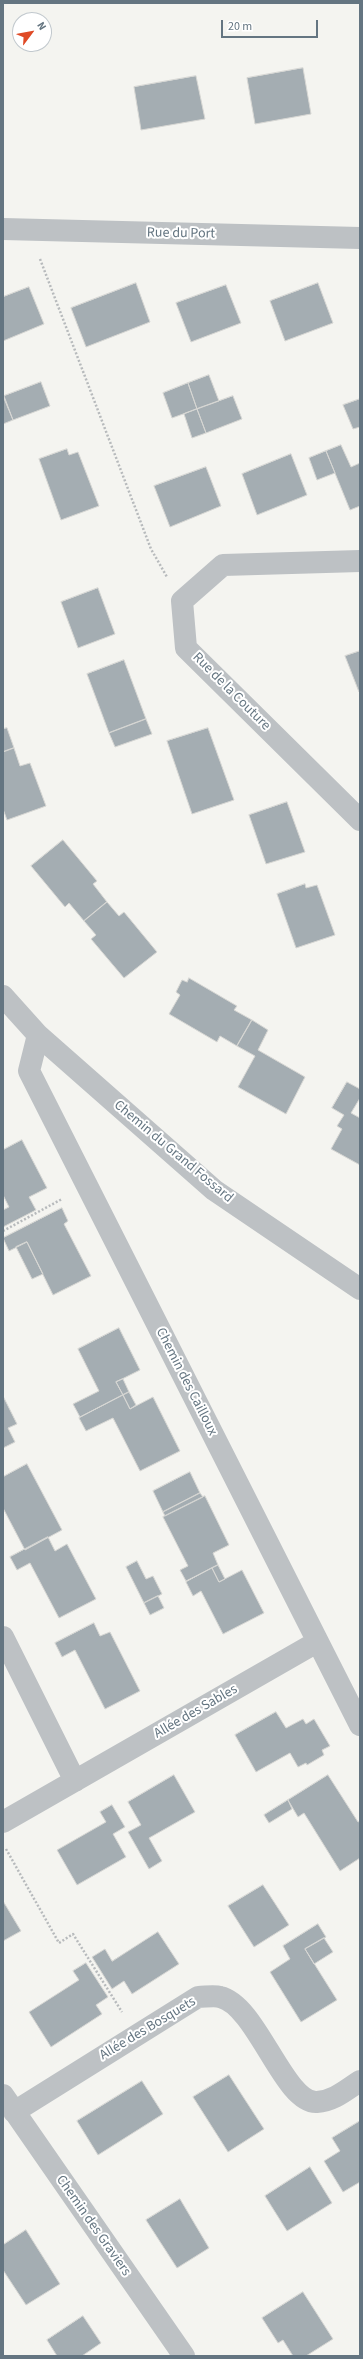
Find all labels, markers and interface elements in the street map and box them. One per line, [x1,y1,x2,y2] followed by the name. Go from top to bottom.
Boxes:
[12,12,52,52] north arrow
[223,12,320,38] scale bar
[228,18,252,35] text: 20 m
[33,19,50,33] text: N
[147,225,215,243] street label: Rue du Port
[188,649,274,735] street label: Rue de la Couture
[110,1097,236,1207] street label: Chemin du Grand Fossard
[152,1325,220,1439] street label: Chemin des Cailloux
[151,1681,241,1743] street label: Allée des Sables
[97,1994,199,2064] street label: Allée des Bosquets
[52,2172,134,2280] street label: Chemin des Graviers

